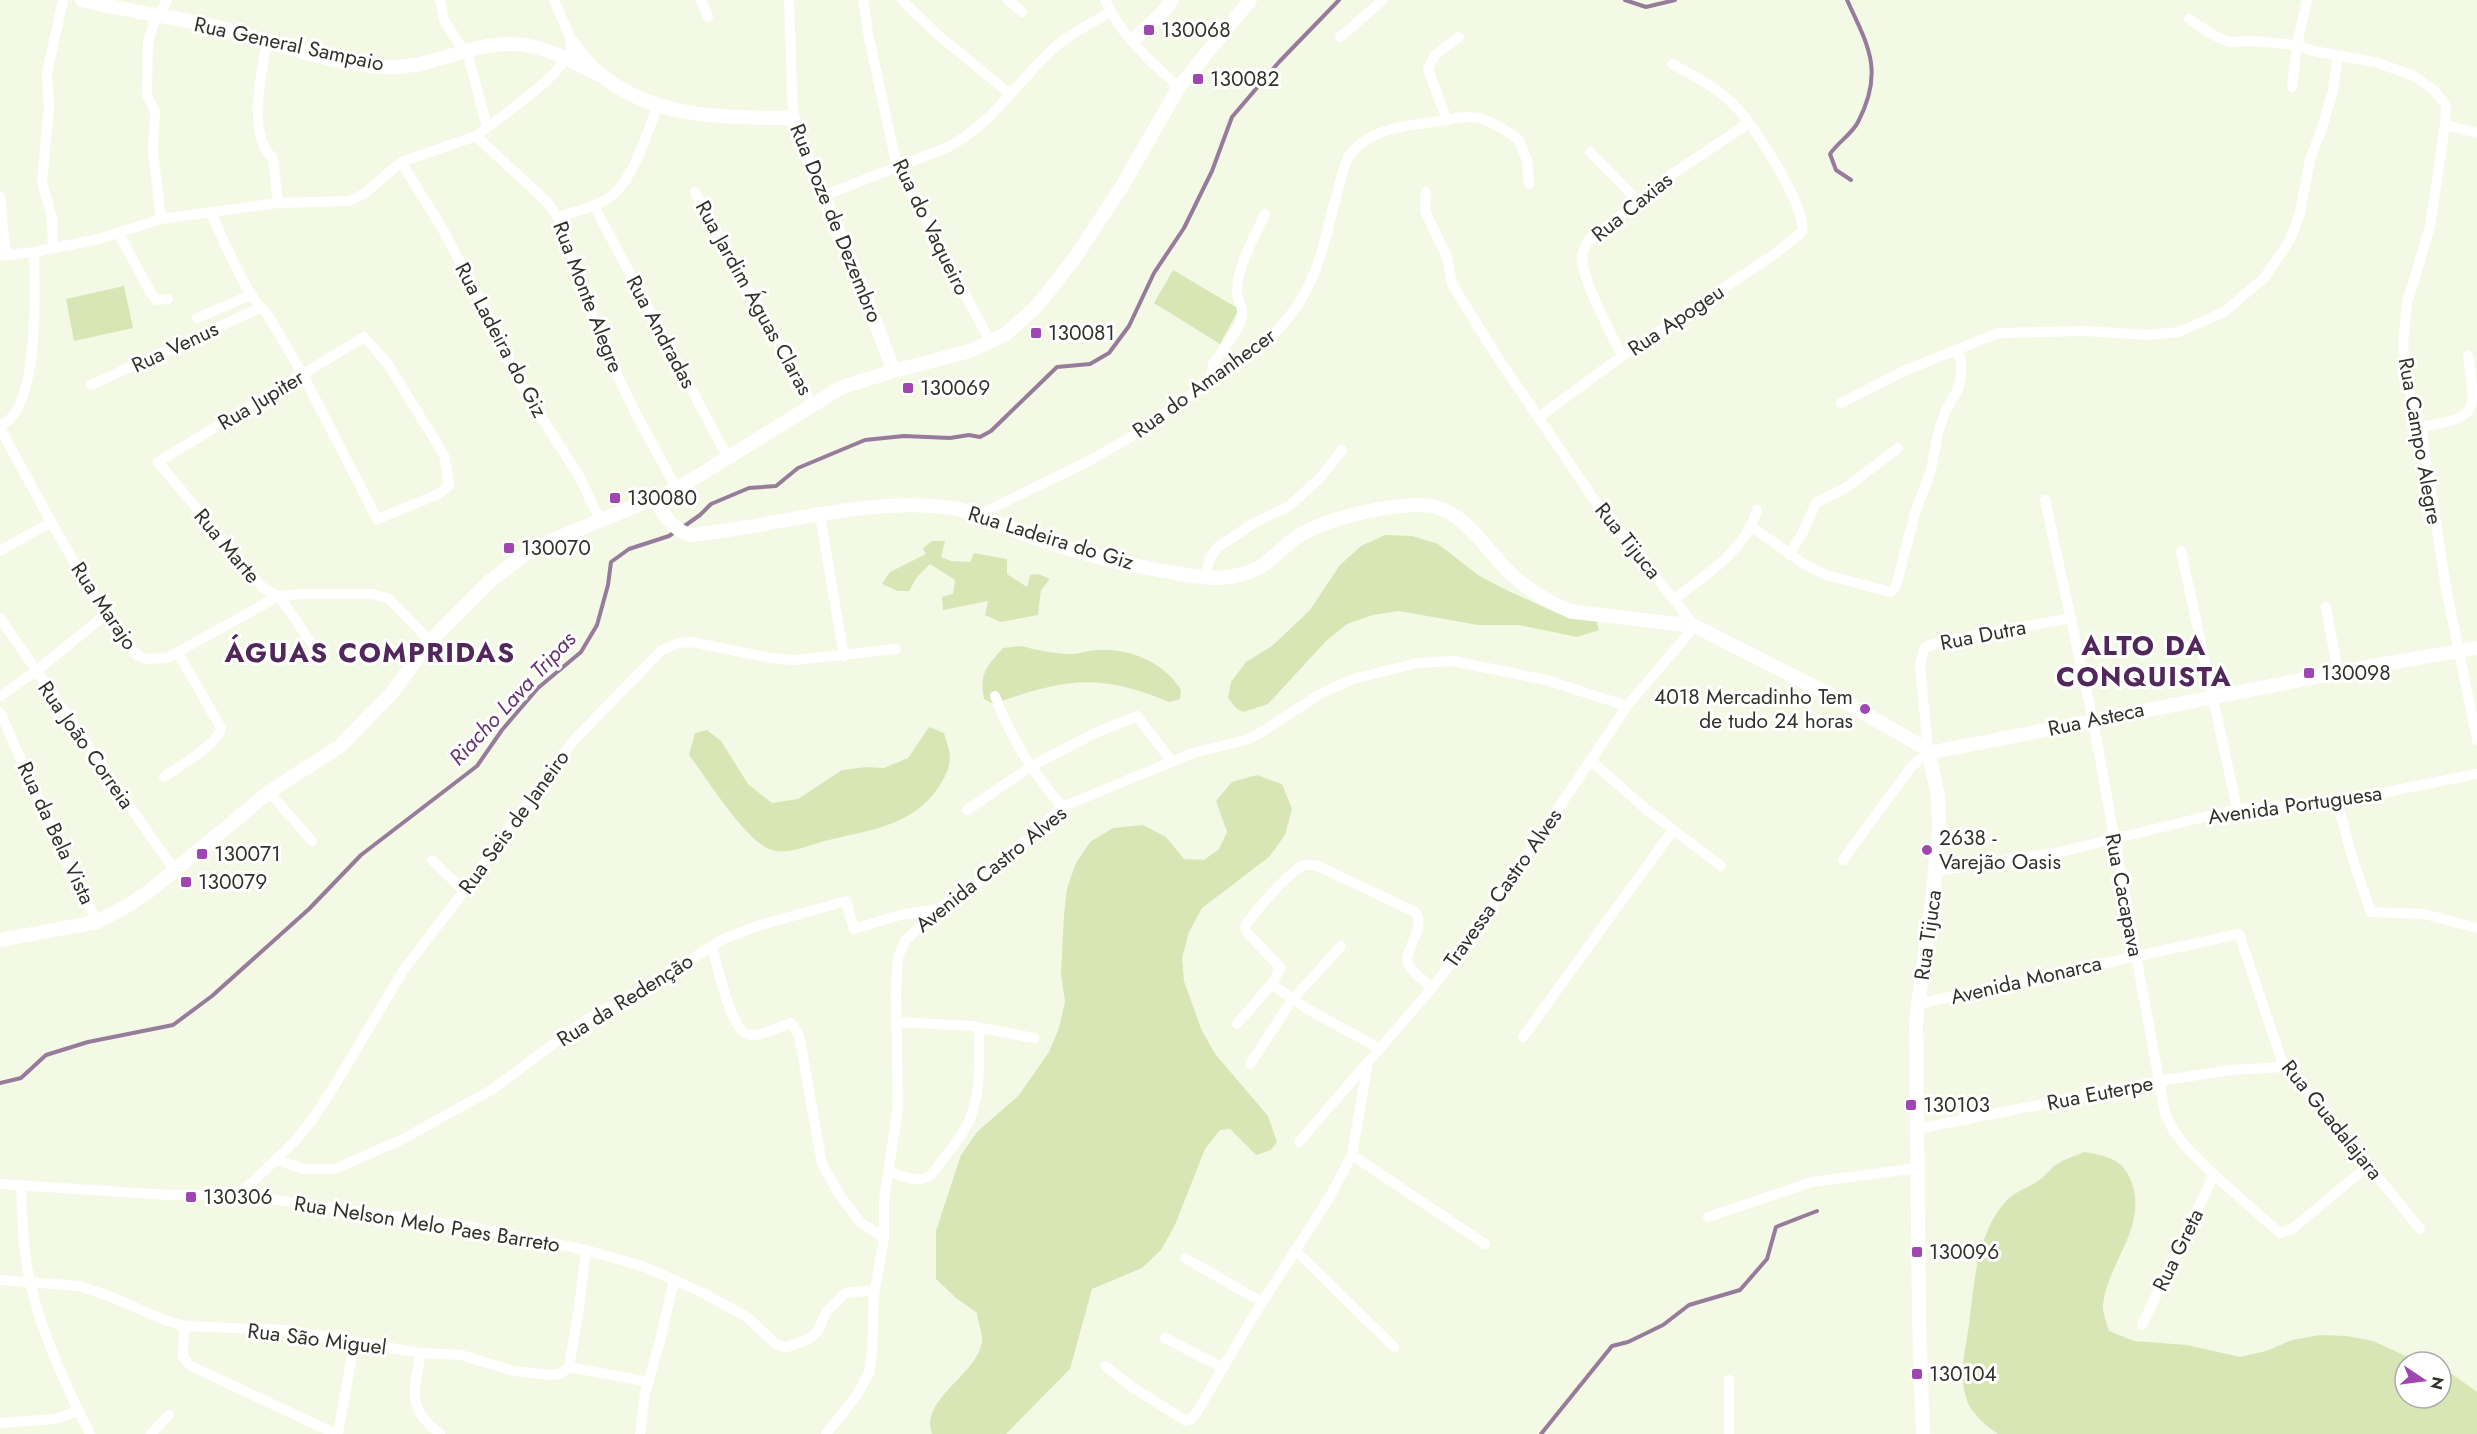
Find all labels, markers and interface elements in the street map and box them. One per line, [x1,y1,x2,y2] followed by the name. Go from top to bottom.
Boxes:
[191,9,387,79] street label: Rua General Sampaio
[1161,15,1231,45] place label: 130068
[1142,23,1156,37] marker: 130068
[1210,64,1280,94] place label: 130082
[1191,72,1205,86] marker: 130082
[782,119,890,327] street label: Rua Doze de Dezembro
[885,154,977,300] street label: Rua do Vaqueiro
[1585,165,1679,249] street label: Rua Caxias
[688,195,820,401] street label: Rua Jardim Águas Claras
[545,217,631,377] street label: Rua Monte Alegre
[447,257,555,423] street label: Rua Ladeira do Giz
[619,270,703,394] street label: Rua Andradas
[1622,277,1730,363] street label: Rua Apogeu
[127,314,223,380] street label: Rua Venus
[1048,318,1115,348] place label: 130081
[1126,320,1282,445] street label: Rua do Amanhecer
[1029,326,1043,340] marker: 130081
[2391,355,2449,527] street label: Rua Campo Alegre
[212,362,310,438] street label: Rua Jupiter
[920,373,990,403] place label: 130069
[901,381,915,395] marker: 130069
[627,483,697,513] place label: 130080
[608,491,622,505] marker: 130080
[1588,496,1668,586] street label: Rua Tijuca
[965,499,1138,578] street label: Rua Ladeira do Giz
[187,502,267,590] street label: Rua Marte
[521,533,591,563] place label: 130070
[502,541,516,555] marker: 130070
[64,556,144,656] street label: Rua Marajo
[1938,612,2028,658] street label: Rua Dutra
[441,623,583,772] water label: Riacho Lava Tripas
[2056,626,2232,696] district label: ALTO DA CONQUISTA
[223,633,516,672] district label: ÁGUAS COMPRIDAS
[2321,658,2391,688] place label: 130098
[2302,666,2316,680] marker: 130098
[31,675,141,815] street label: Rua João Correia
[1654,682,1853,736] place label: 4018 Mercadinho Tem de tudo 24 horas
[2045,694,2147,744] street label: Rua Asteca
[1858,702,1872,716] marker: 4018 Mercadinho Tem de tudo 24 horas
[451,744,577,900] street label: Rua Seis de Janeiro
[10,757,102,909] street label: Rua da Bela Vista
[2206,778,2384,832] street label: Avenida Portuguesa
[909,799,1073,939] street label: Avenida Castro Alves
[1437,802,1569,974] street label: Travessa Castro Alves
[1939,823,2061,877] place label: 2638 - Varejão Oasis
[2097,831,2151,959] street label: Rua Cacapava
[214,839,281,869] place label: 130071
[1920,843,1934,857] marker: 2638 - Varejão Oasis
[195,847,209,861] marker: 130071
[198,867,267,897] place label: 130079
[179,875,193,889] marker: 130079
[1907,888,1949,982] street label: Rua Tijuca
[551,946,699,1054] street label: Rua da Redenção
[1948,948,2104,1012] street label: Avenida Monarca
[2274,1054,2390,1186] street label: Rua Guadalajara
[2044,1068,2156,1118] street label: Rua Euterpe
[1923,1090,1990,1120] place label: 130103
[1904,1098,1918,1112] marker: 130103
[203,1182,273,1212] place label: 130306
[292,1188,562,1260] street label: Rua Nelson Melo Paes Barreto
[184,1190,198,1204] marker: 130306
[2145,1204,2211,1296] street label: Rua Greta
[1929,1237,1999,1267] place label: 130096
[1910,1245,1924,1259] marker: 130096
[246,1316,388,1362] street label: Rua São Miguel
[2393,1350,2453,1410] north arrow
[1929,1359,1997,1389] place label: 130104
[1910,1367,1924,1381] marker: 130104
[2424,1374,2450,1392] text: N

